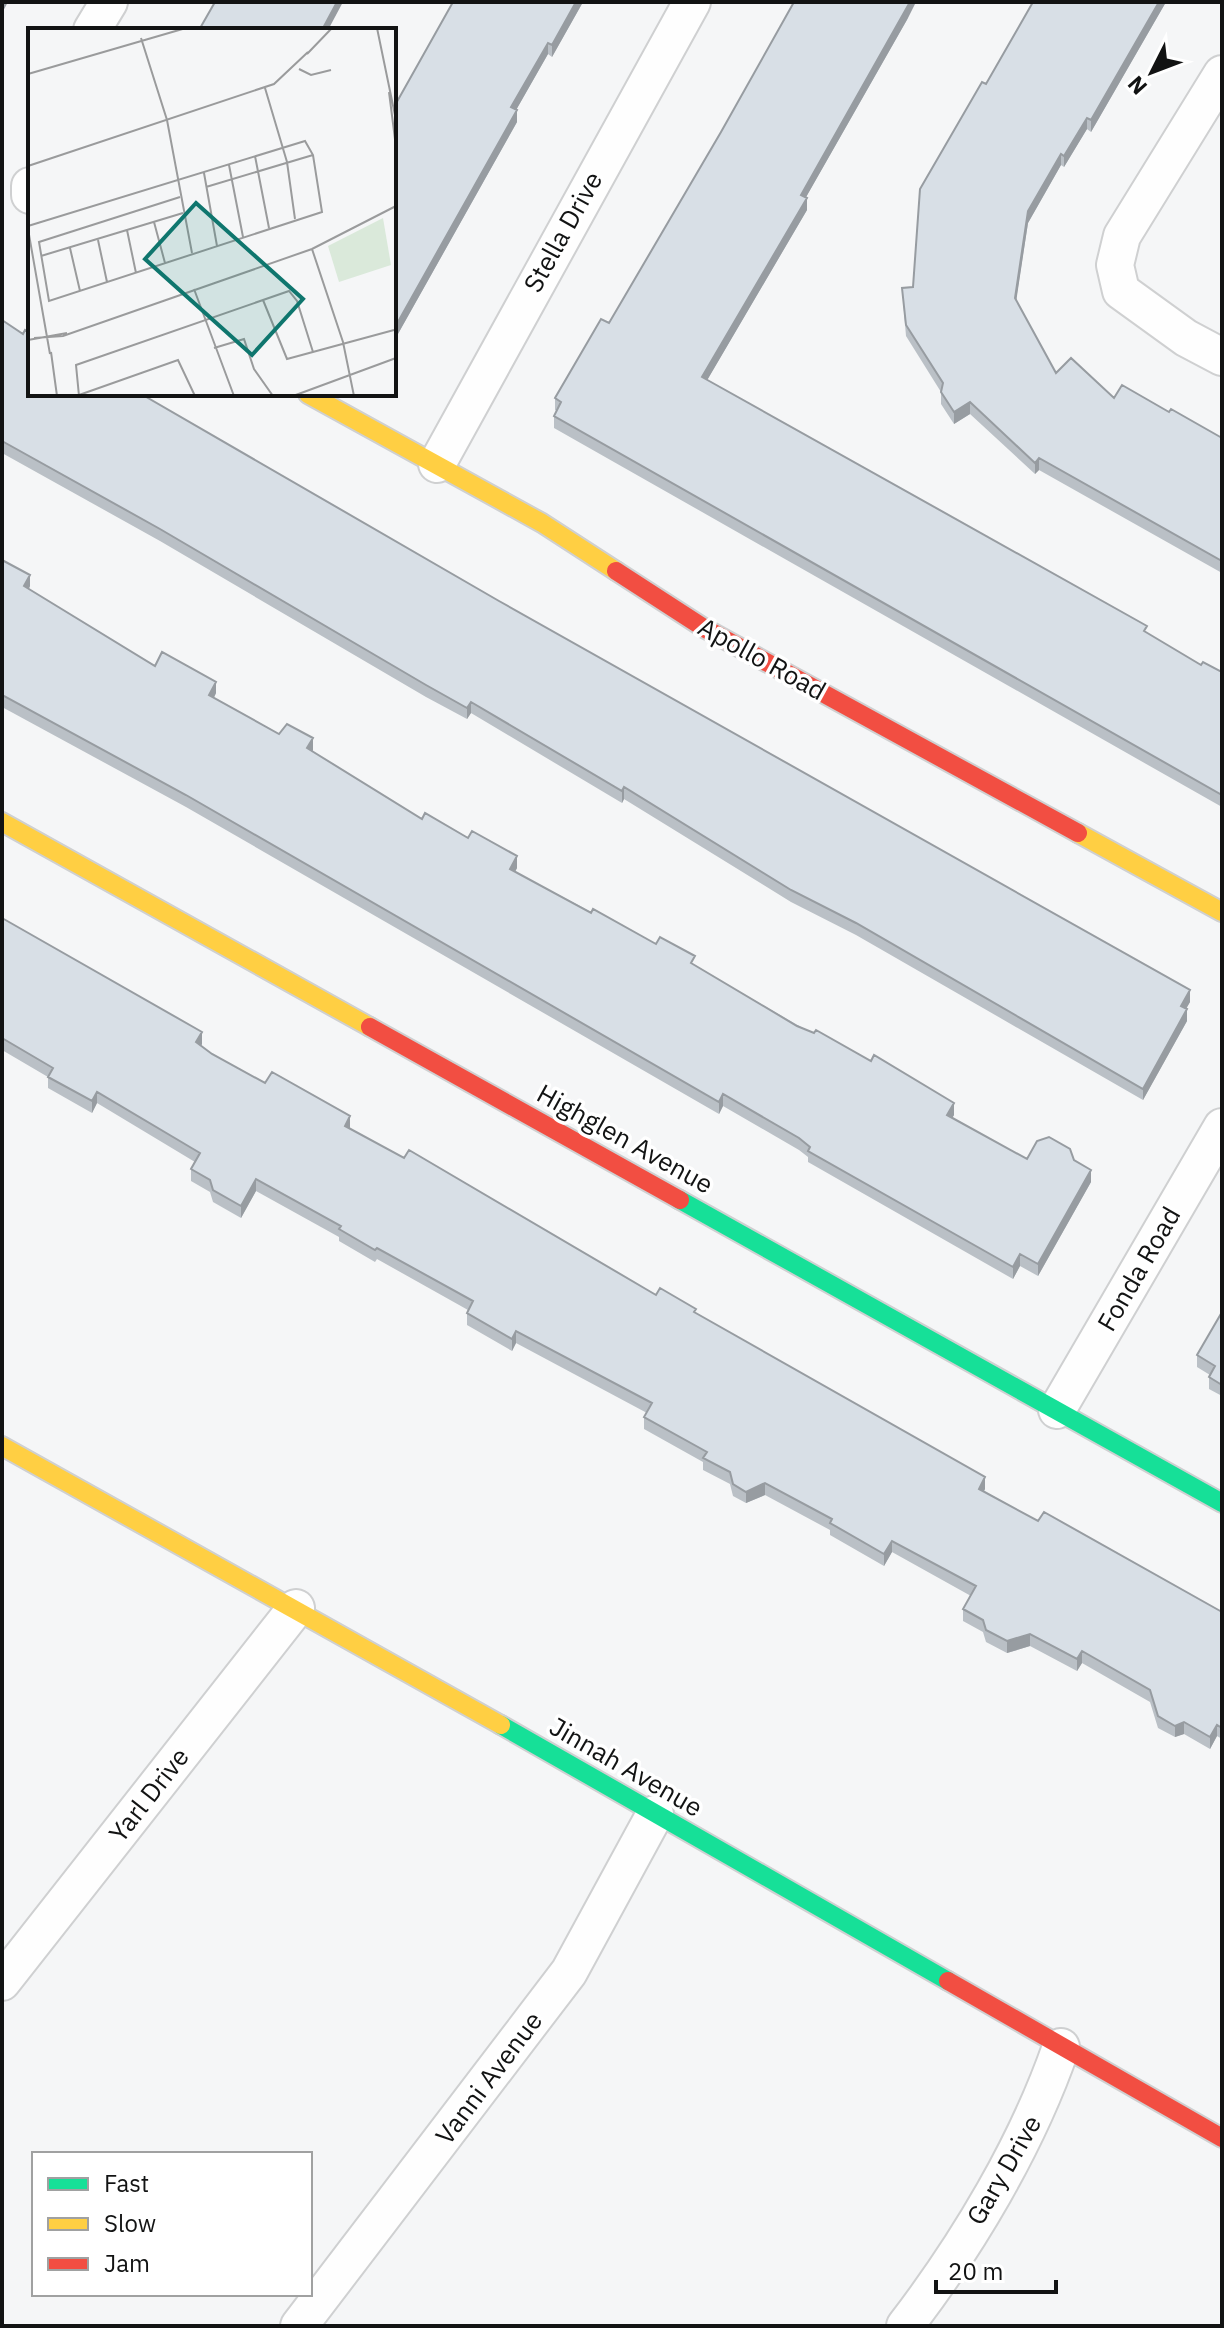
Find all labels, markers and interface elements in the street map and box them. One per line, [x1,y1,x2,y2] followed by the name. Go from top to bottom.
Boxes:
[28,28,396,396] inset map
[1112,32,1192,112] north arrow
[1121,70,1153,101] text: N
[515,165,609,298] street label: Stella Drive
[693,609,832,707] street label: Apollo Road
[531,1076,720,1201] street label: Highglen Avenue
[1089,1200,1187,1337] street label: Fonda Road
[544,1709,709,1824] street label: Jinnah Avenue
[101,1740,196,1849] street label: Yarl Drive
[427,2004,549,2151] street label: Vanni Avenue
[958,2109,1048,2230] street label: Gary Drive
[32,2152,312,2296] legend
[104,2167,149,2199] text: Fast
[104,2207,156,2239] text: Slow
[936,2244,1056,2294] scale bar
[104,2247,150,2279] text: Jam
[948,2255,1003,2287] text: 20 m

